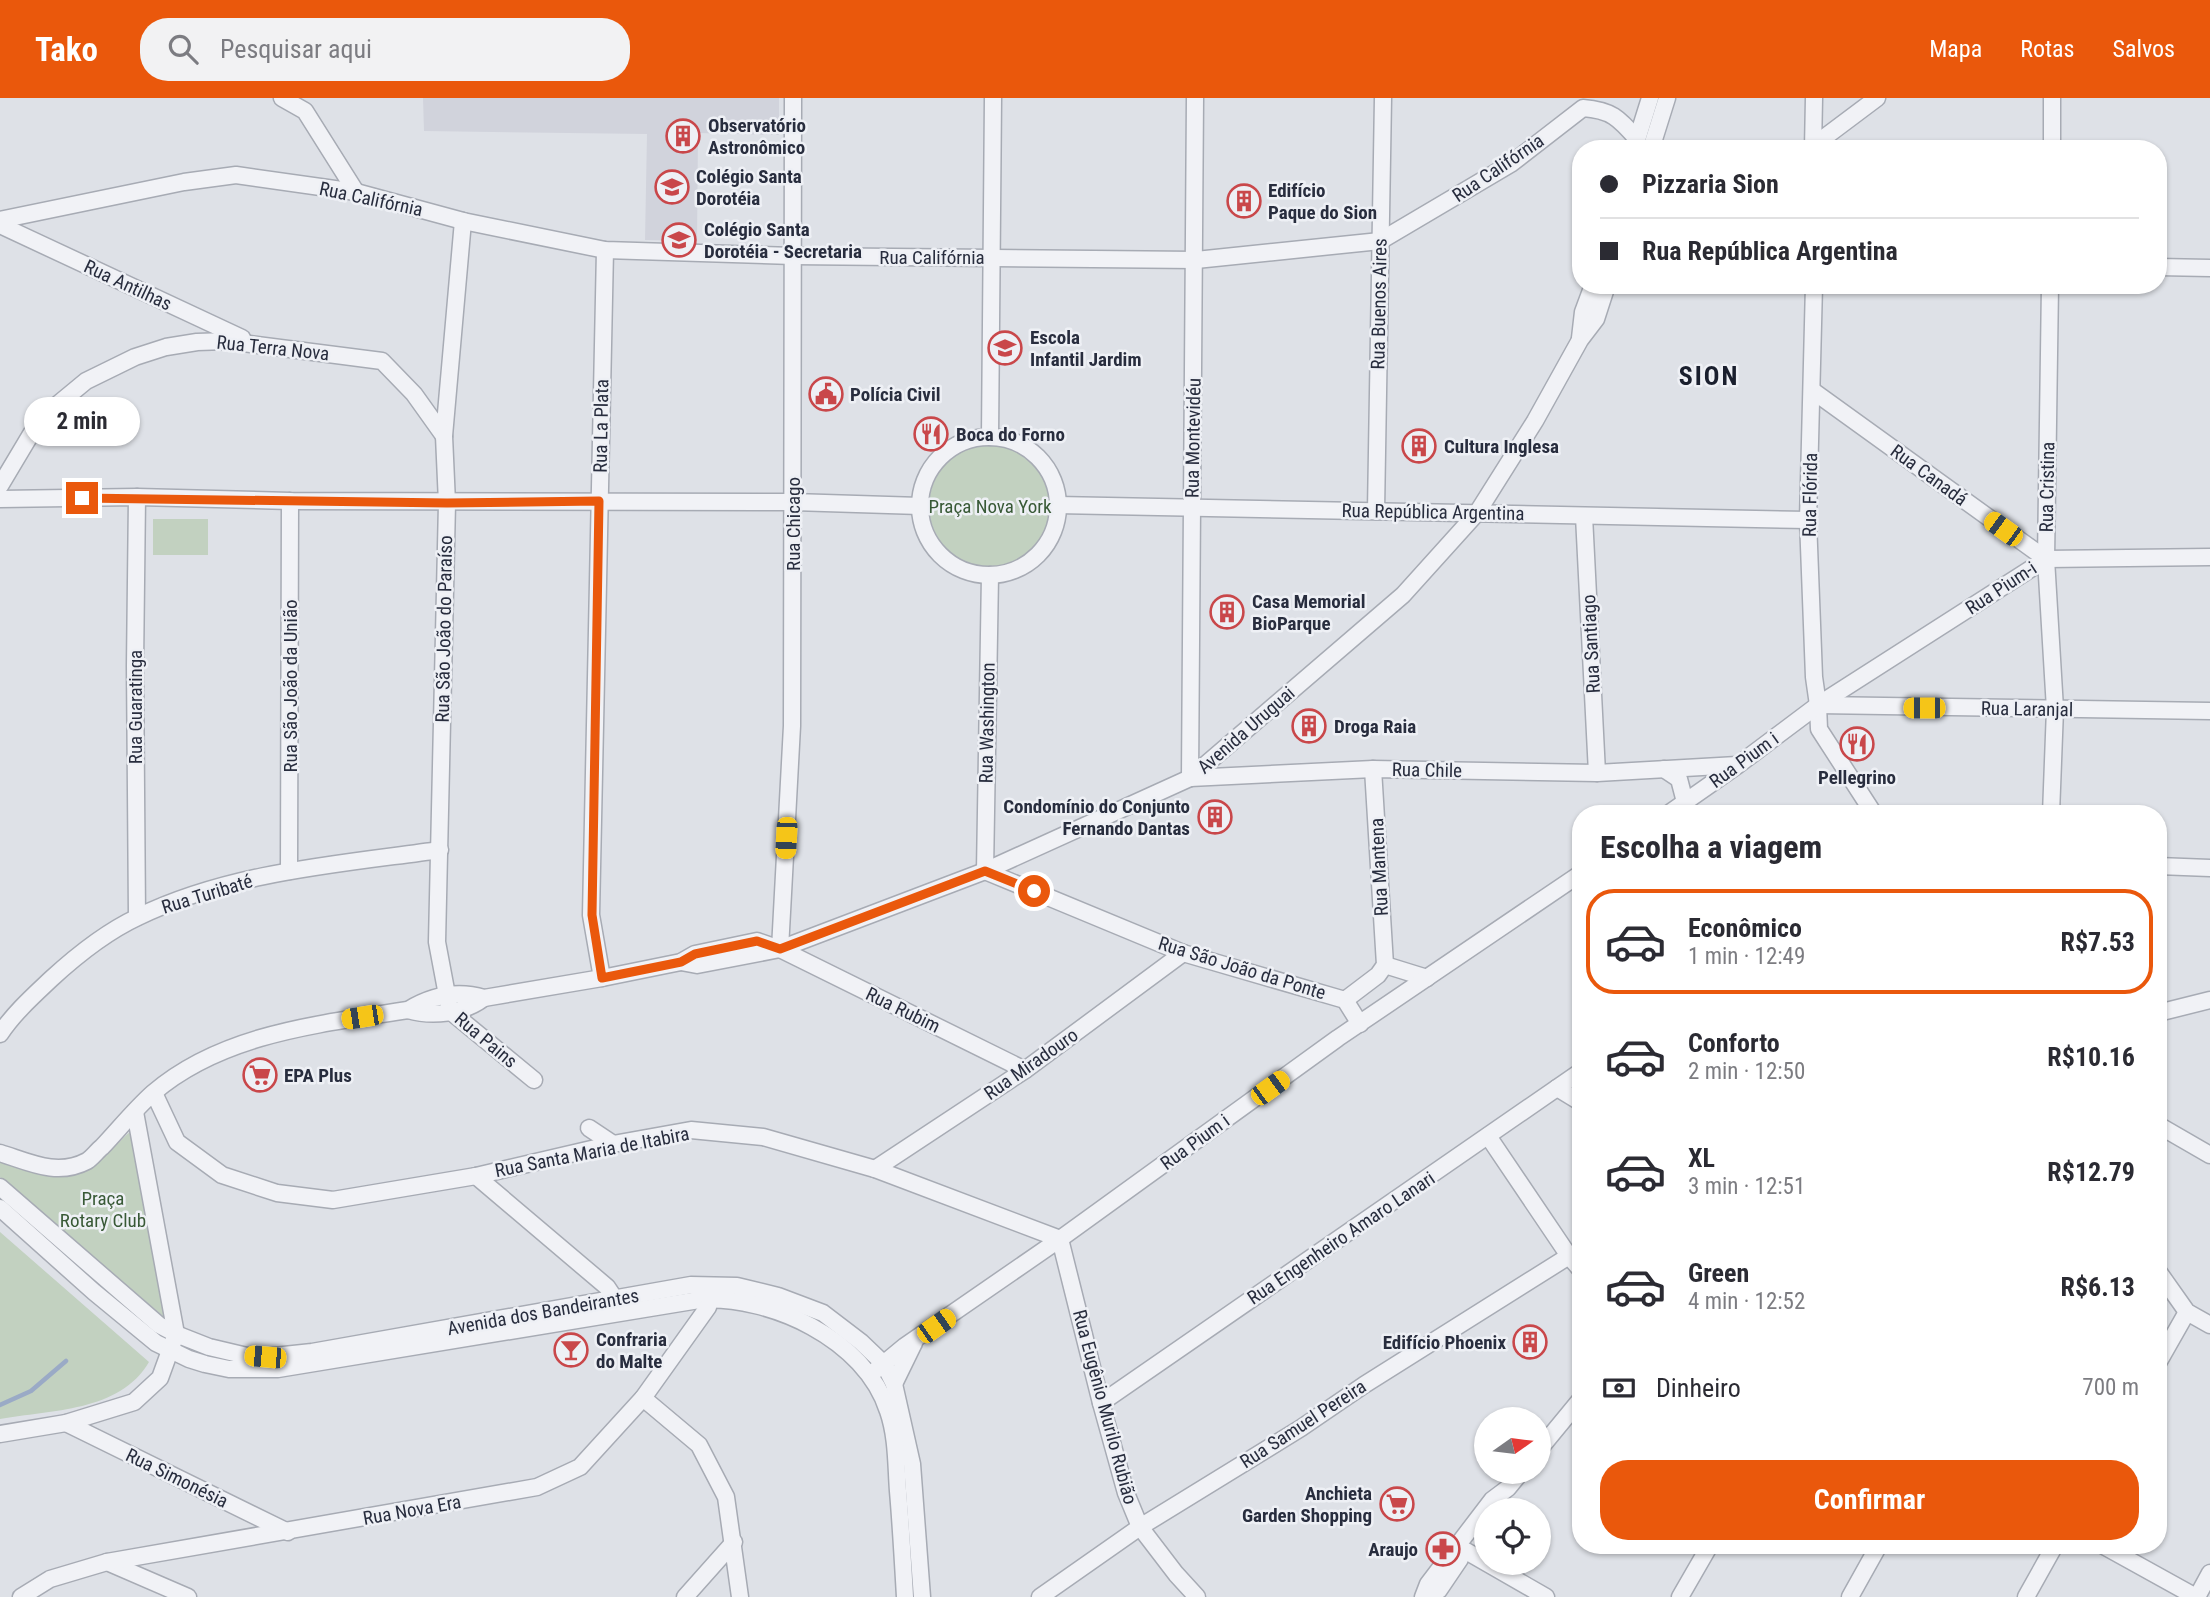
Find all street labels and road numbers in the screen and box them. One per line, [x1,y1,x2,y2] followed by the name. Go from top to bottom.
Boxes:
[1448,129,1548,207] street label: Rua Califórnia
[317,177,425,221] street label: Rua Califórnia
[1366,238,1392,370] street label: Rua Buenos Aires
[879,246,985,269] street label: Rua Califórnia
[80,255,176,315] street label: Rua Antilhas
[216,331,330,365] street label: Rua Terra Nova
[1180,378,1206,498] street label: Rua Montevidéu
[589,379,613,473] street label: Rua La Plata
[1886,439,1972,511] street label: Rua Canadá
[2035,442,2059,532] street label: Rua Cristina
[1798,453,1822,537] street label: Rua Flórida
[782,477,805,571] street label: Rua Chicago
[1341,499,1525,525] street label: Rua República Argentina
[431,535,457,723] street label: Rua São João do Paraíso
[1961,557,2041,619] street label: Rua Pium-i
[1577,594,1605,694] street label: Rua Santiago
[279,599,302,773] street label: Rua São João da União
[124,650,147,764] street label: Rua Guaratinga
[974,662,1000,784] street label: Rua Washington
[1193,681,1299,779] street label: Avenida Uruguai
[1981,697,2073,721] street label: Rua Laranjal
[1705,727,1783,793] street label: Rua Pium i
[1392,758,1462,782] street label: Rua Chile
[1365,817,1393,917] street label: Rua Mantena
[159,869,255,919] street label: Rua Turibaté
[1155,932,1329,1004] street label: Rua São João da Ponte
[862,982,944,1038] street label: Rua Rubim
[450,1007,522,1073] street label: Rua Pains
[980,1023,1082,1105] street label: Rua Miradouro
[1156,1109,1234,1175] street label: Rua Pium i
[493,1122,691,1182] street label: Rua Santa Maria de Itabira
[1243,1167,1439,1309] street label: Rua Engenheiro Amaro Lanari
[445,1284,641,1340] street label: Avenida dos Bandeirantes
[1068,1307,1142,1507] street label: Rua Eugênio Murilo Rubião
[1236,1375,1370,1473] street label: Rua Samuel Pereira
[122,1443,232,1513] street label: Rua Simonésia
[361,1490,463,1530] street label: Rua Nova Era

